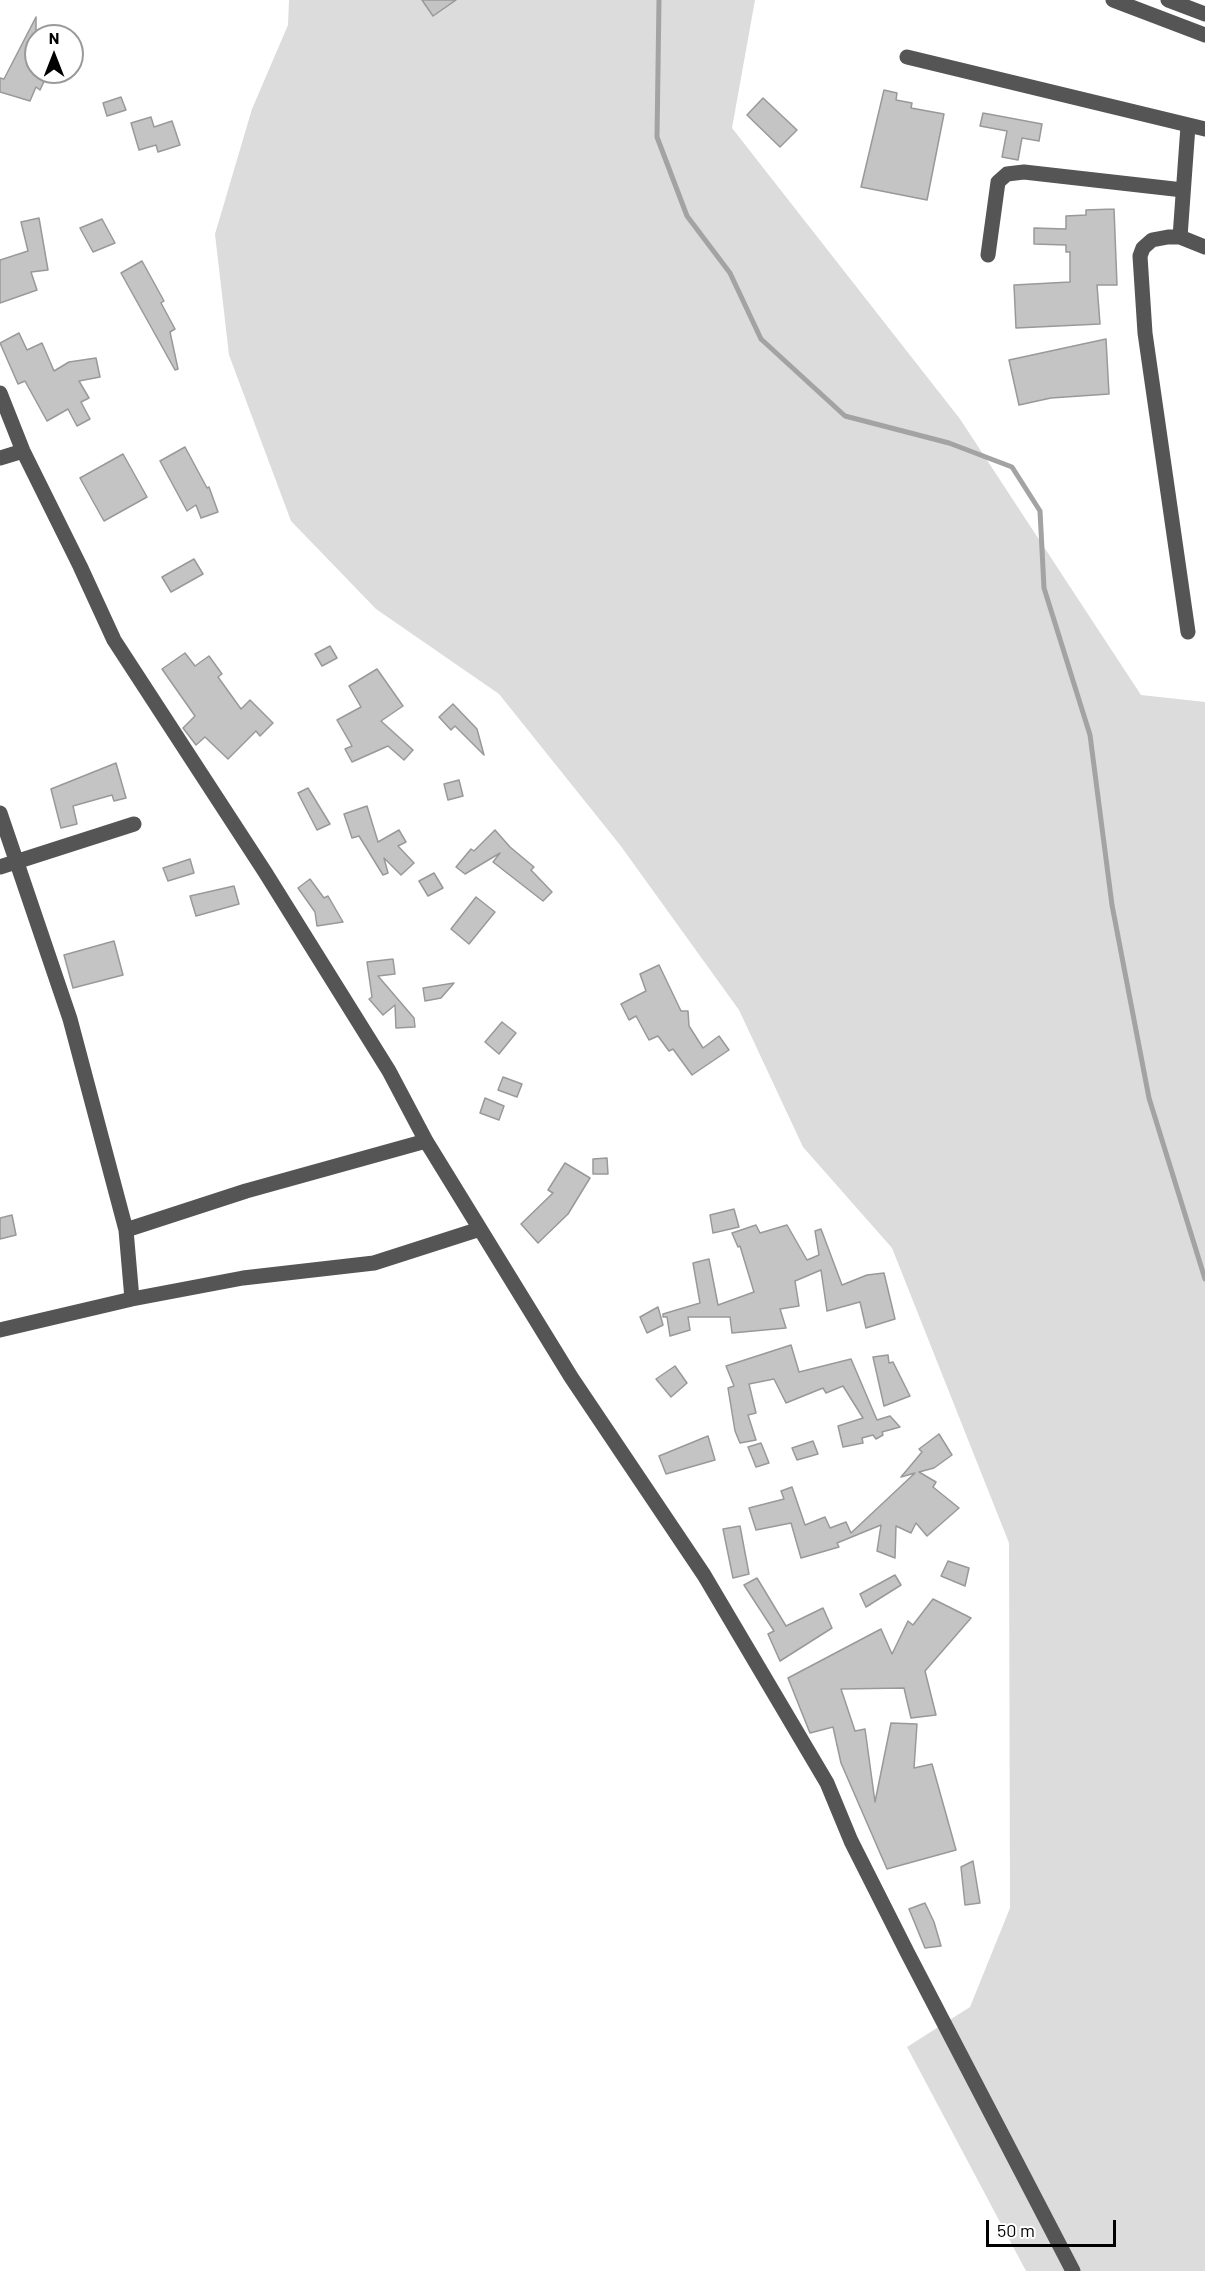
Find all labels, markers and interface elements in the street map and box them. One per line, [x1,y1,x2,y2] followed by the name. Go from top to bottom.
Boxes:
[24,24,84,84] north arrow
[49,28,59,47] text: N
[989,2208,1120,2246] scale bar
[997,2219,1035,2241] text: 50 m

